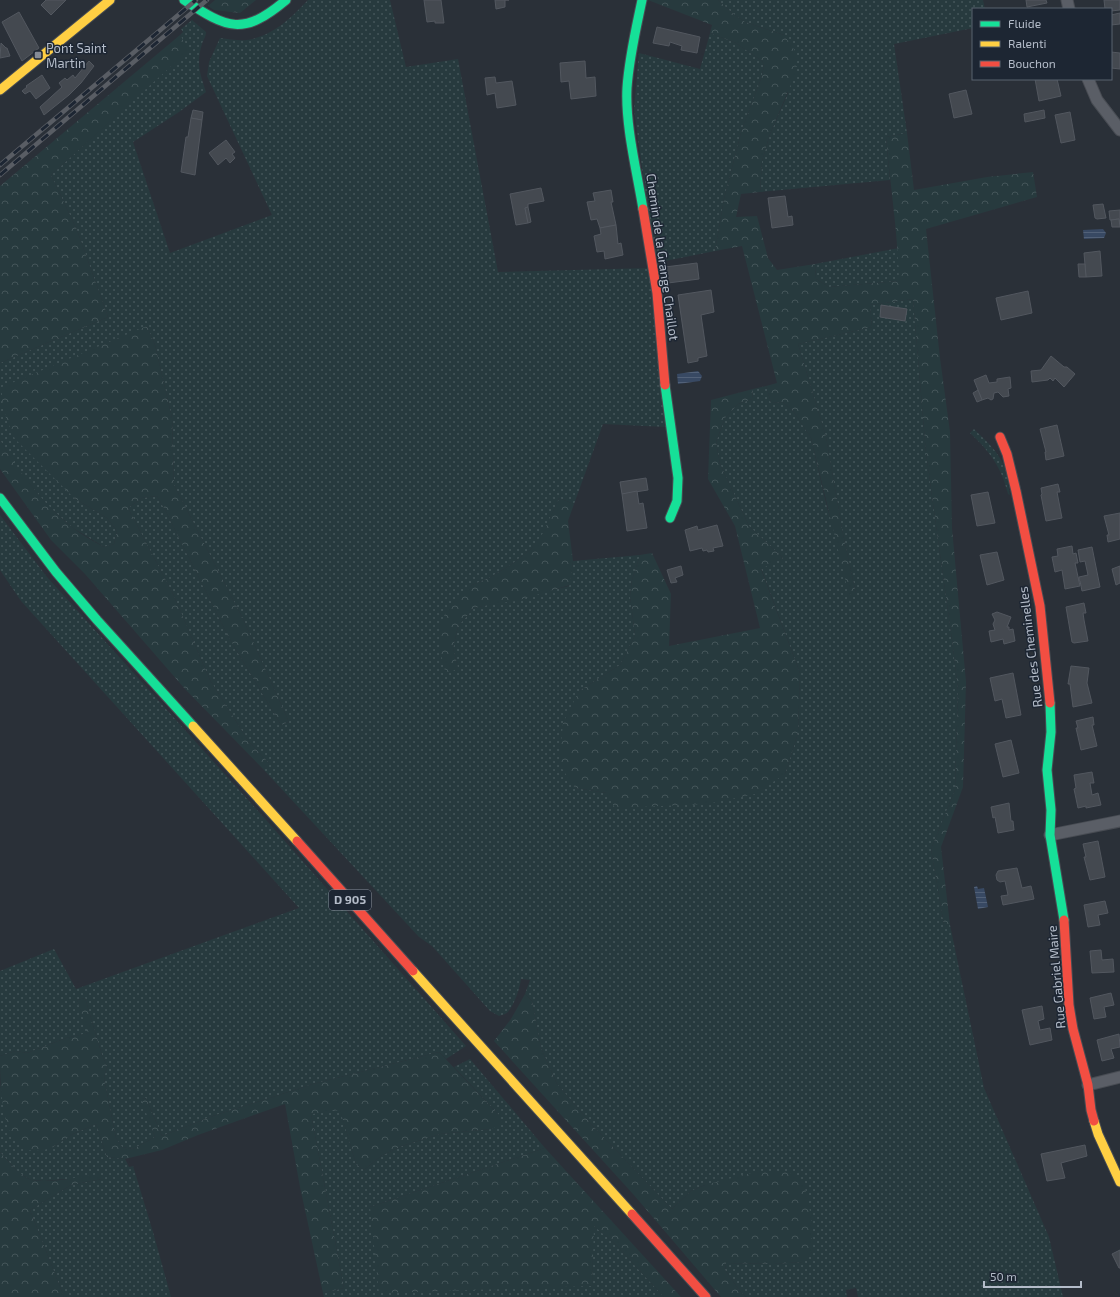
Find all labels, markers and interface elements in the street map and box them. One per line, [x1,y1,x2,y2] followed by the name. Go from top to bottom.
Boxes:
[972,8,1112,80] legend
[1008,16,1041,30] text: Fluide
[1008,36,1047,50] text: Ralenti
[46,40,107,71] place label: Pont Saint Martin
[33,50,43,60] marker: Pont Saint Martin
[1008,56,1056,70] text: Bouchon
[643,172,683,342] street label: Chemin de la Grange Chaillot
[1015,586,1045,708] street label: Rue des Cheminelles
[329,890,371,910] road number: D 905
[1044,925,1068,1029] street label: Rue Gabriel Maire
[984,1263,1081,1289] scale bar
[990,1269,1017,1283] text: 50 m

